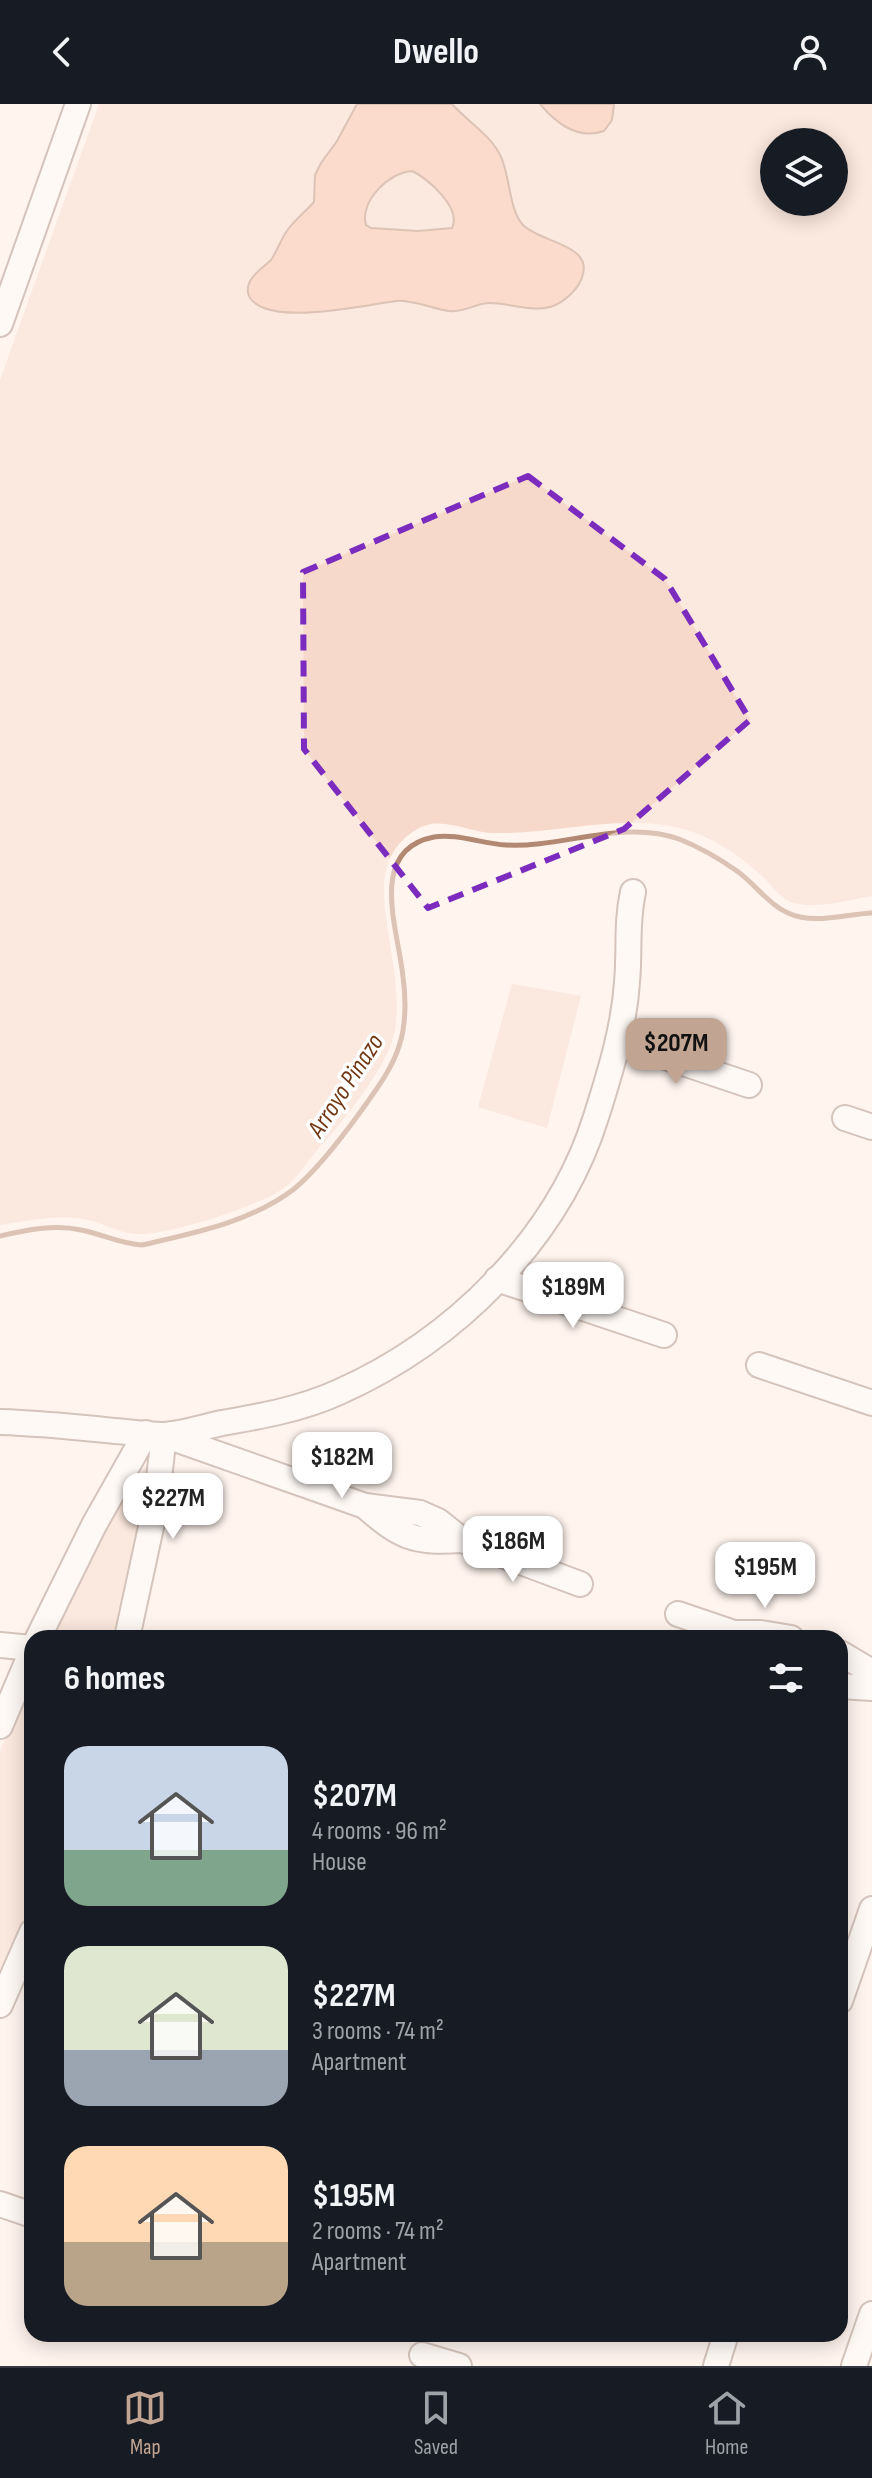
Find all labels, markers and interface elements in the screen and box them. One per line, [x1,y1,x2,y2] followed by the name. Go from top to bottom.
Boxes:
[40,30,84,74] icon: back
[788,30,832,74] icon: person
[393,31,479,74] text: Dwello
[760,128,848,216] map controls
[760,128,848,216] button: layers
[620,1018,732,1086] pin: $207M
[301,1028,391,1144] water label: Arroyo Pinazo
[644,1028,708,1059] text: $207M
[517,1262,629,1330] pin: $189M
[541,1272,605,1303] text: $189M
[286,1432,398,1500] pin: $182M
[310,1442,374,1473] text: $182M
[117,1473,229,1541] pin: $227M
[141,1483,205,1514] text: $227M
[457,1516,569,1584] pin: $186M
[481,1526,545,1557] text: $186M
[709,1542,821,1610] pin: $195M
[733,1552,797,1583] text: $195M
[764,1656,808,1700] icon: filters
[64,1658,165,1699] text: 6 homes
[312,1775,397,1816] text: $207M
[128,1778,224,1874] icon: home
[312,1816,447,1847] text: 4 rooms · 96 m²
[312,1847,367,1878] text: House
[312,1975,396,2016] text: $227M
[128,1978,224,2074] icon: home
[312,2016,444,2047] text: 3 rooms · 74 m²
[312,2047,406,2078] text: Apartment
[312,2175,395,2216] text: $195M
[128,2178,224,2274] icon: home
[312,2216,444,2247] text: 2 rooms · 74 m²
[312,2247,406,2278] text: Apartment
[123,2386,167,2461] tab: Map
[414,2386,458,2461] tab: Saved
[705,2386,749,2461] tab: Home

